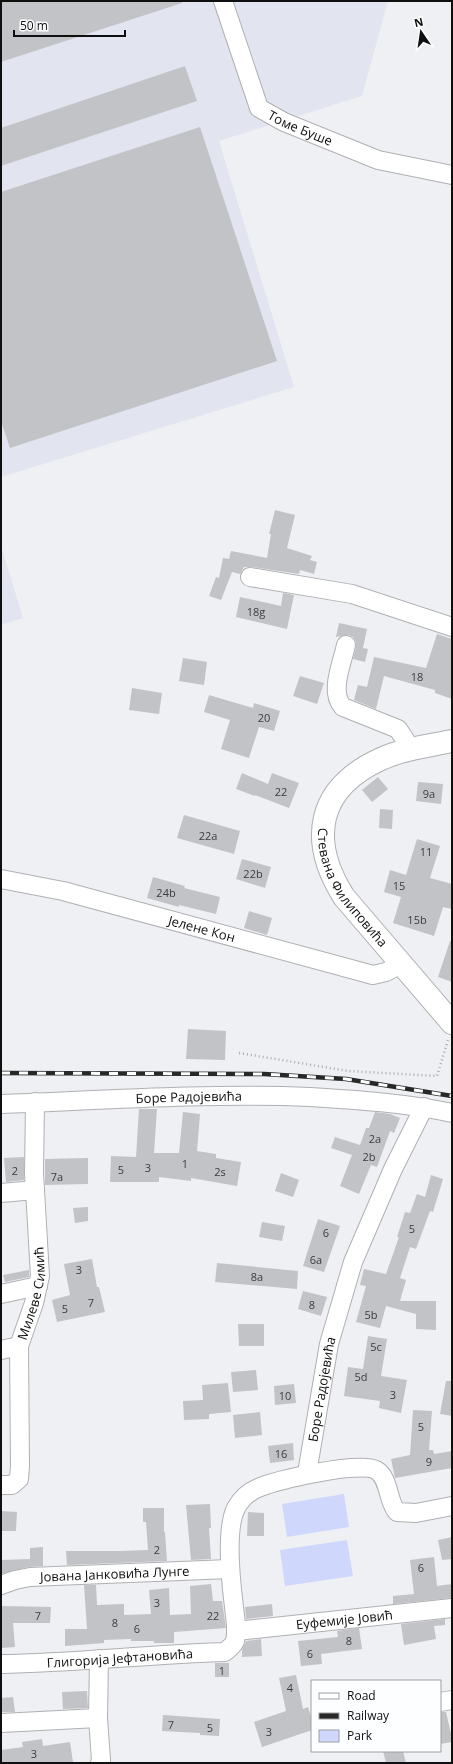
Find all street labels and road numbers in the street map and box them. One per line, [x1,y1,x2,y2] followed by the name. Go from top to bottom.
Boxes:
[265,106,335,150] street label: Томе Буше
[314,828,392,951] street label: Стевана Филиповића
[164,910,237,946] street label: Јелене Кон
[135,1087,242,1107] street label: Боре Радојевића
[13,1246,50,1342] street label: Милеве Симић
[303,1334,340,1443] street label: Боре Радојевића
[38,1562,190,1586] street label: Јована Јанковића Лунге
[295,1605,394,1634] street label: Еуфемије Јовић
[46,1644,193,1672] street label: Глигорија Јефтановића

